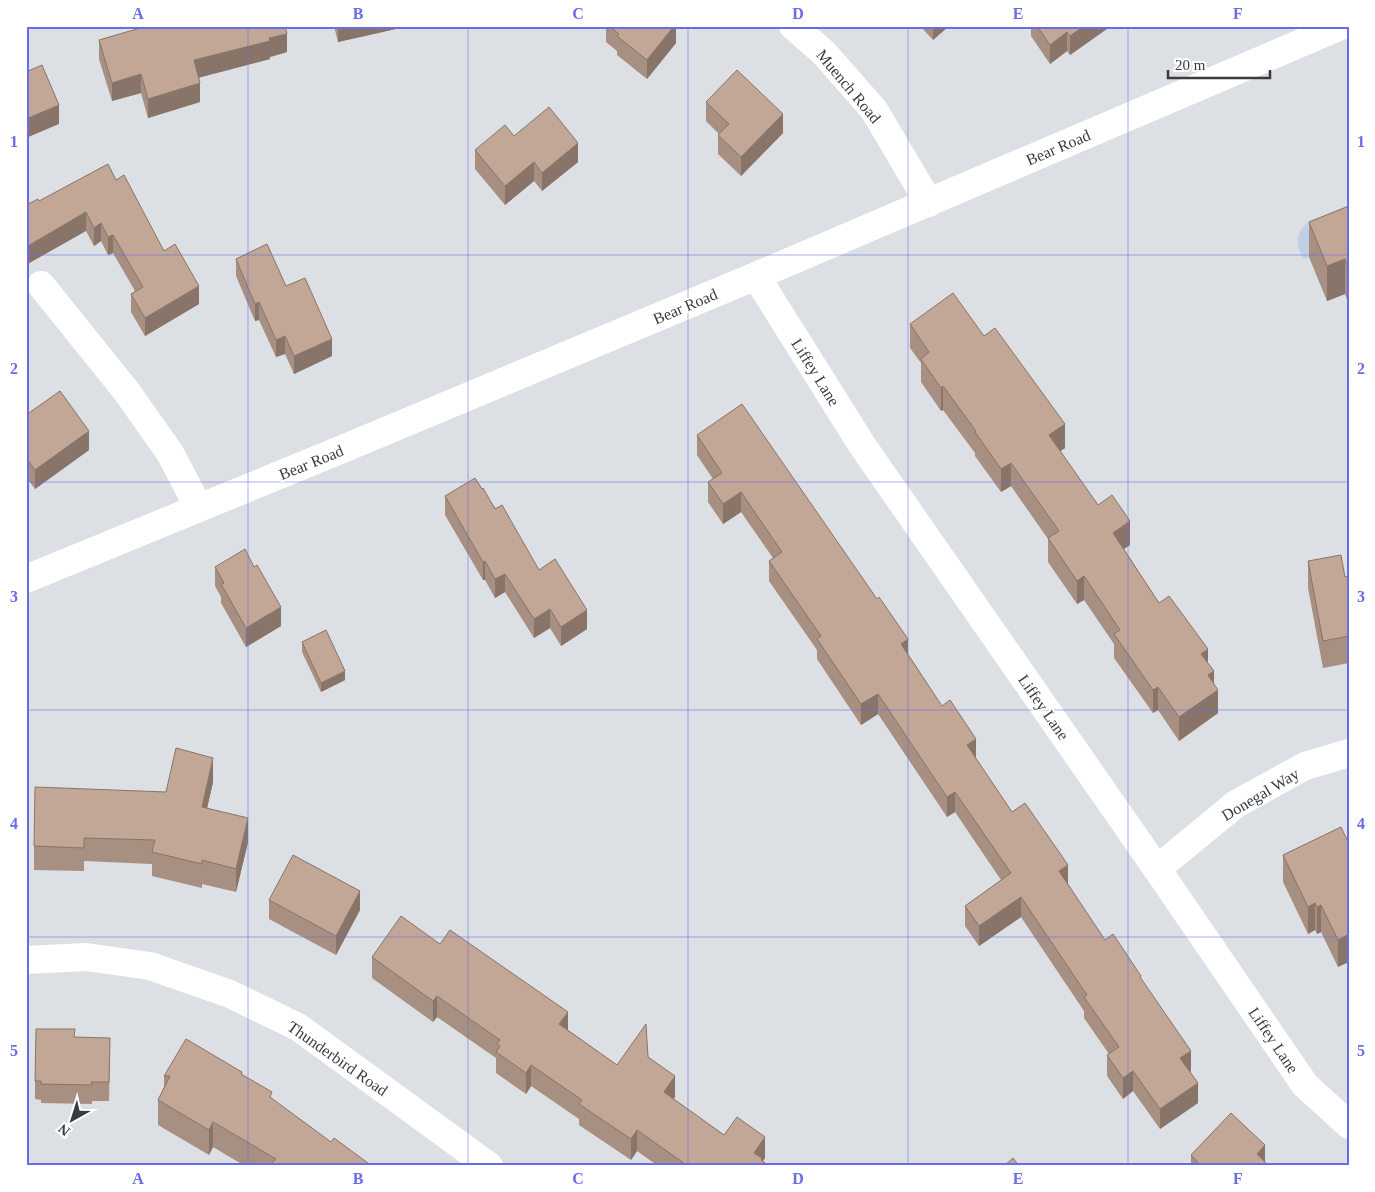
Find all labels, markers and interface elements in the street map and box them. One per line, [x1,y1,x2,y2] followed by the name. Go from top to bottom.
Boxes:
[132,5,144,22] text: A
[353,5,364,22] text: B
[572,5,584,22] text: C
[792,5,804,22] text: D
[1013,5,1023,22] text: E
[1233,5,1243,22] text: F
[813,46,884,126] street label: Muench Road
[1168,48,1270,80] scale bar
[1175,57,1206,73] text: 20 m
[1024,126,1093,169] street label: Bear Road
[10,133,18,150] text: 1
[1357,133,1365,150] text: 1
[651,285,720,328] street label: Bear Road
[787,336,843,409] street label: Liffey Lane
[10,360,18,377] text: 2
[1357,360,1365,377] text: 2
[276,442,346,483] street label: Bear Road
[10,588,18,605] text: 3
[1357,588,1365,605] text: 3
[1014,671,1072,744] street label: Liffey Lane
[1219,765,1302,825] street label: Donegal Way
[10,815,18,832] text: 4
[1357,815,1365,832] text: 4
[1245,1004,1302,1077] street label: Liffey Lane
[285,1018,391,1099] street label: Thunderbird Road
[10,1042,18,1059] text: 5
[1357,1042,1365,1059] text: 5
[48,1094,98,1144] north arrow
[55,1121,73,1139] text: N
[132,1170,144,1187] text: A
[353,1170,364,1187] text: B
[572,1170,584,1187] text: C
[792,1170,804,1187] text: D
[1013,1170,1023,1187] text: E
[1233,1170,1243,1187] text: F

